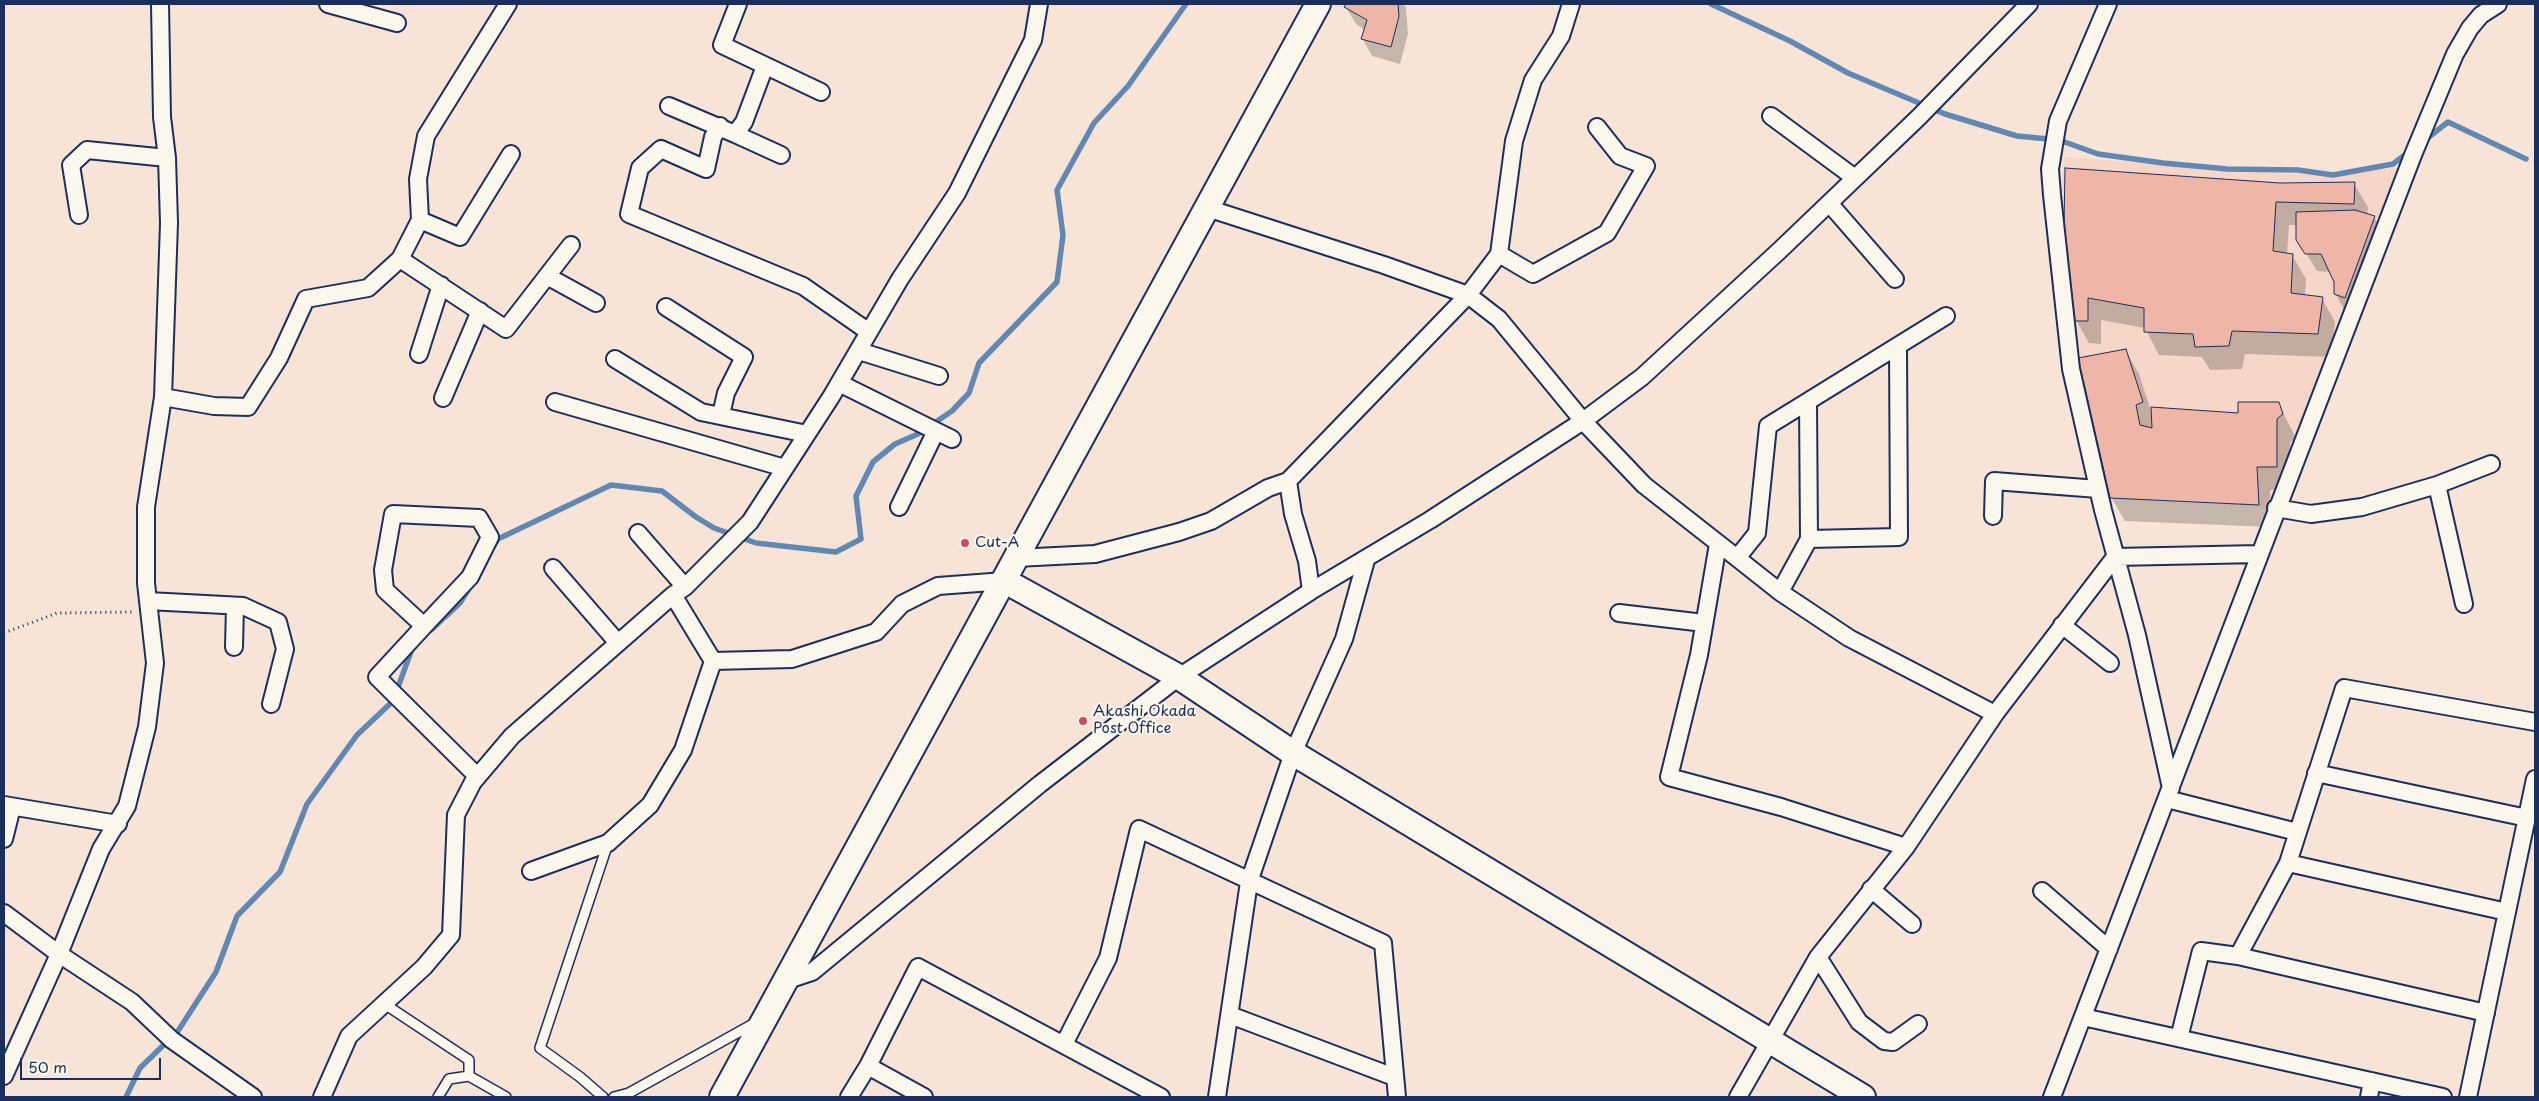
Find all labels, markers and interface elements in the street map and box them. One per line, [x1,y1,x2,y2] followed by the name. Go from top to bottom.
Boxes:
[975,534,1019,552] place label: Cut-A
[959,537,971,549] marker: Cut-A
[1093,703,1196,738] place label: Akashi Okada Post Office
[1077,715,1089,727] marker: Akashi Okada Post Office
[22,1048,164,1080] scale bar
[28,1055,67,1078] text: 50 m

